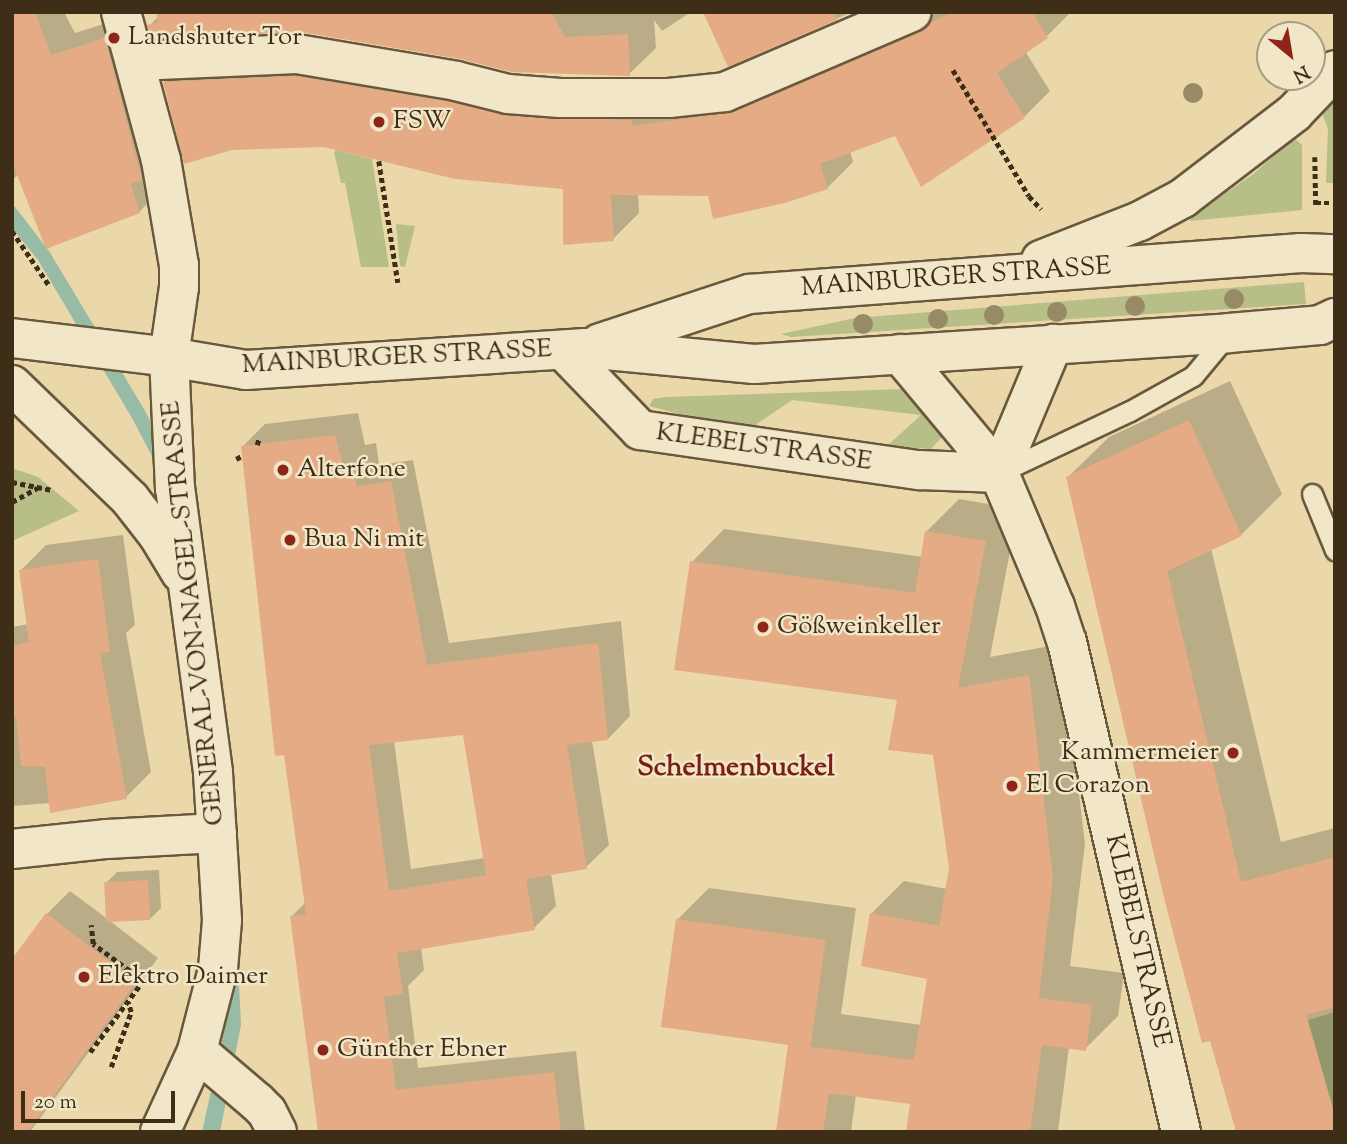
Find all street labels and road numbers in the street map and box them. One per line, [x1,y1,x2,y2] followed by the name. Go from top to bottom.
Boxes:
[800,252,1112,304] street label: MAINBURGER STRASSE
[241,334,553,382] street label: MAINBURGER STRASSE
[156,399,232,827] street label: GENERAL-VON-NAGEL-STRASSE
[654,417,874,479] street label: KLEBELSTRASSE
[1097,831,1177,1051] street label: KLEBELSTRASSE

